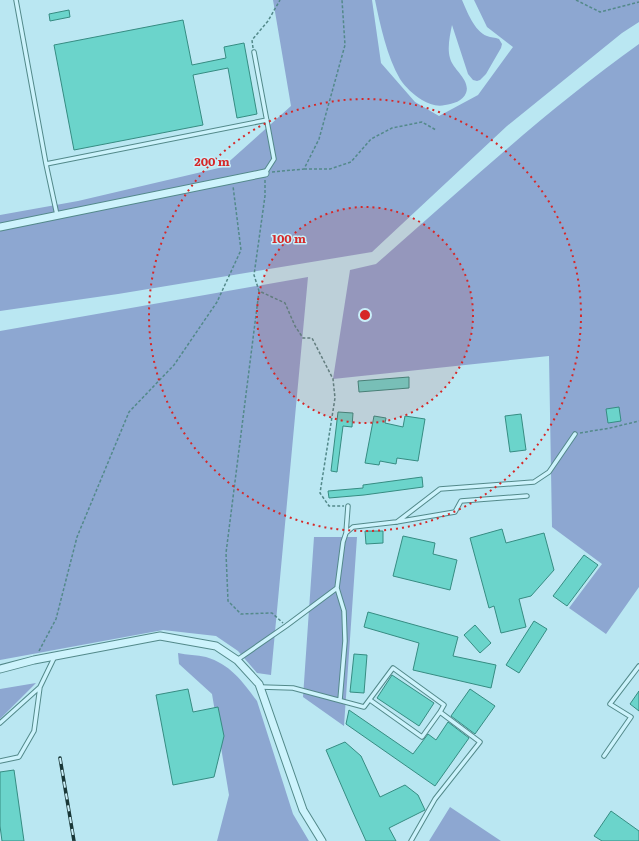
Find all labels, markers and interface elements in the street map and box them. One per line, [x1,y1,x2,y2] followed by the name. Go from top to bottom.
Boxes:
[194,152,230,170] text: 200 m
[272,229,306,247] text: 100 m
[358,308,372,322] centre of rings

